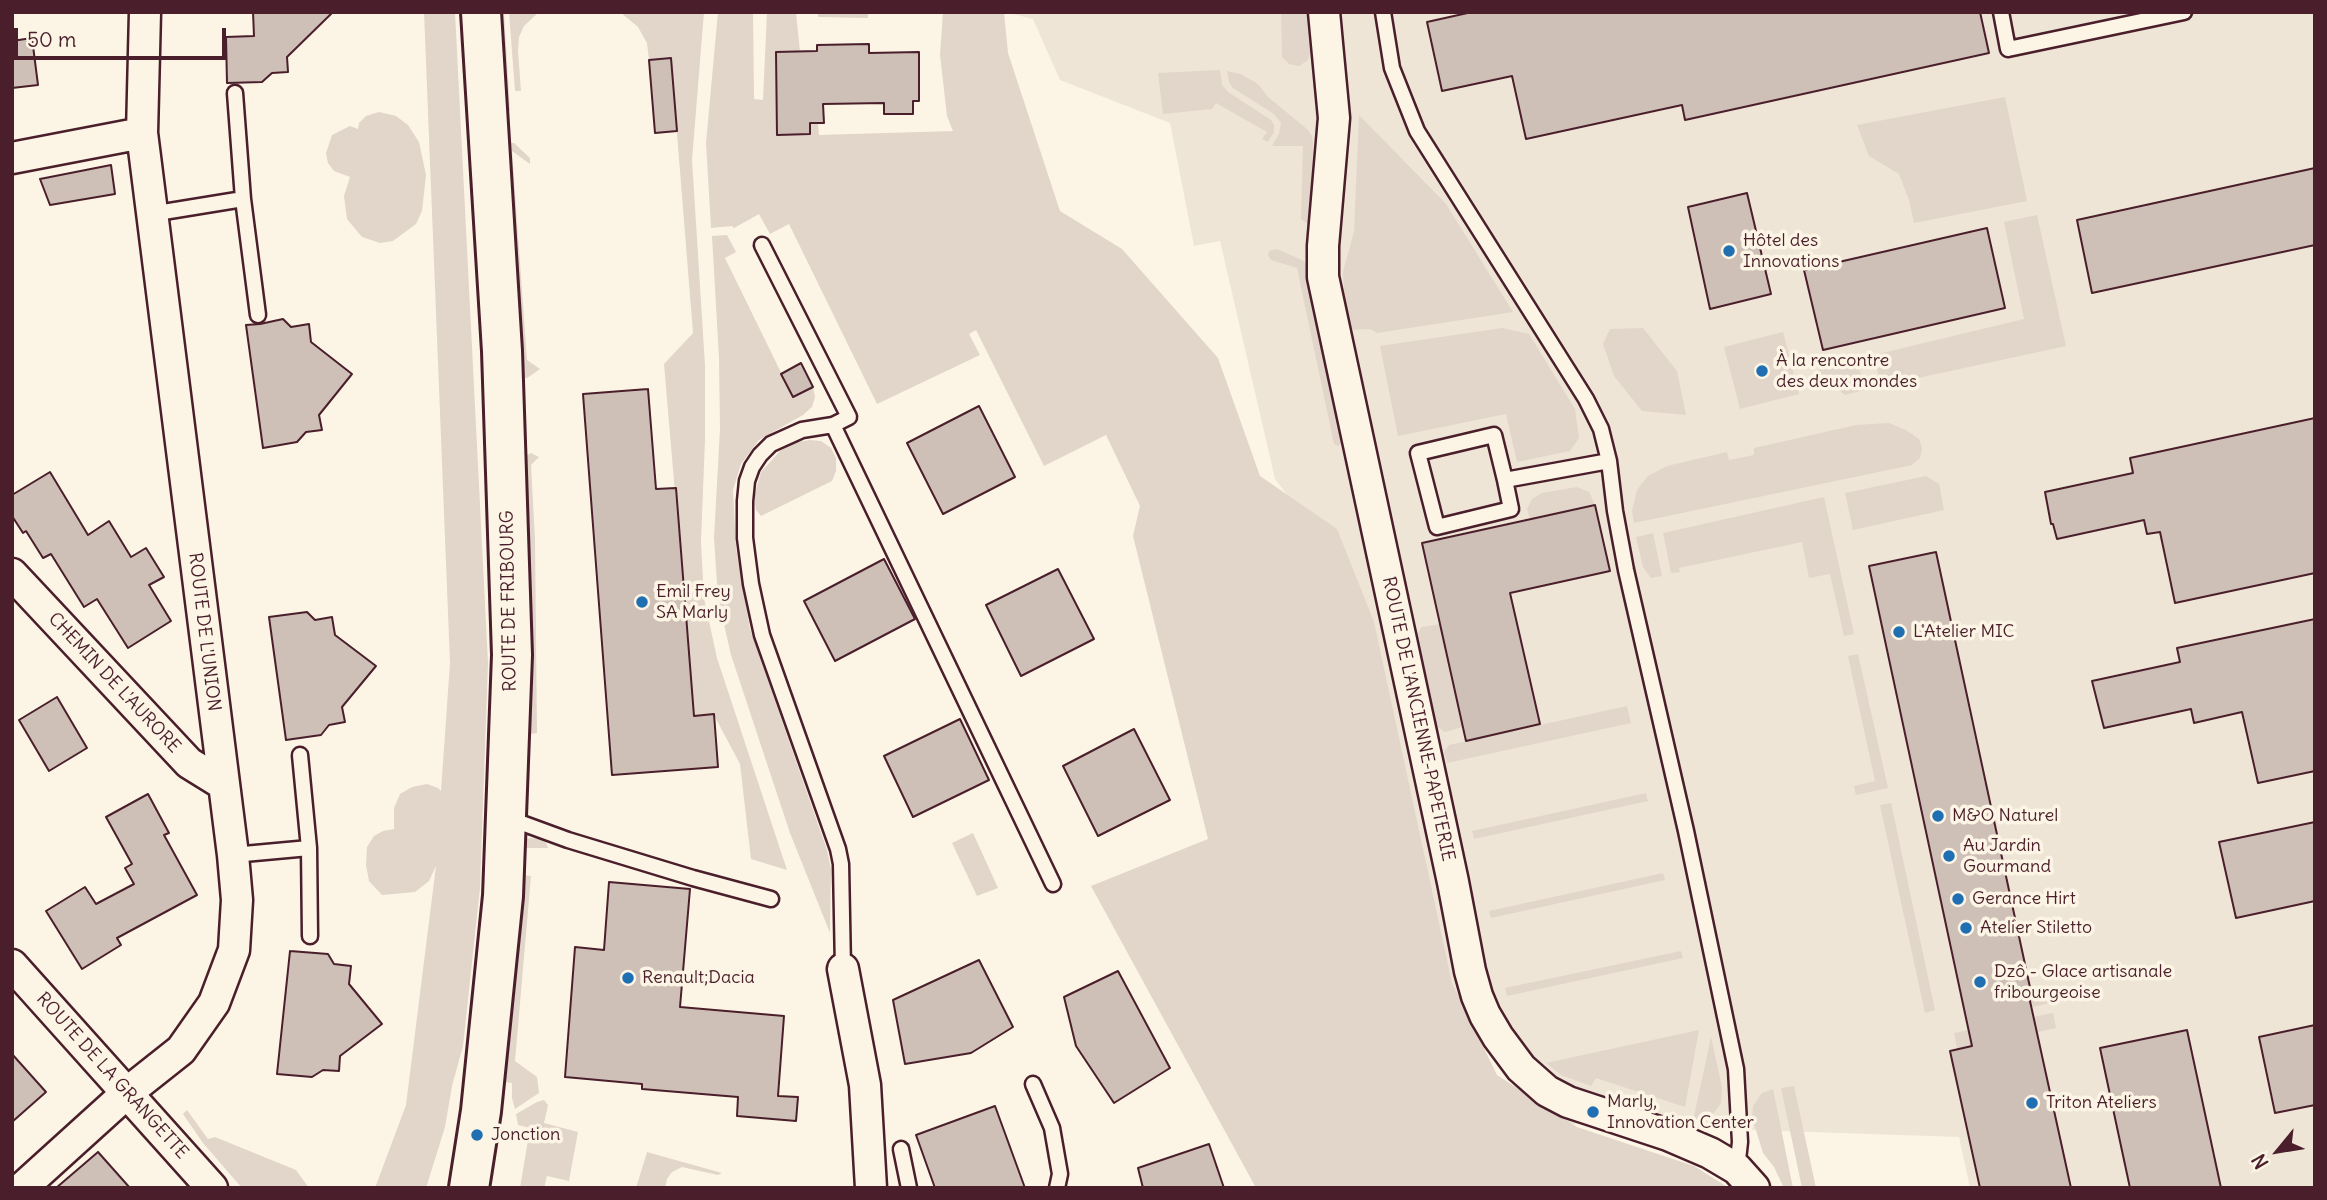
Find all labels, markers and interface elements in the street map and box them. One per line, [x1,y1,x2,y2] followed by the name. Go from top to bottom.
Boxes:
[18,14,229,58] scale bar
[27,26,76,53] text: 50 m
[1743,230,1839,272] place label: Hôtel des Innovations
[1721,243,1737,259] marker: Hôtel des Innovations
[1776,350,1917,392] place label: À la rencontre des deux mondes
[1754,363,1770,379] marker: À la rencontre des deux mondes
[497,510,521,692] street label: ROUTE DE FRIBOURG
[184,551,224,713] street label: ROUTE DE L'UNION
[1377,575,1459,863] street label: ROUTE DE L'ANCIENNE-PAPETERIE
[656,581,731,624] place label: Emil Frey SA Marly
[634,594,650,610] marker: Emil Frey SA Marly
[43,608,185,758] street label: CHEMIN DE L'AURORE
[1913,621,2014,643] place label: L'Atelier MIC
[1891,624,1907,640] marker: L'Atelier MIC
[1952,805,2058,827] place label: M&O Naturel
[1930,808,1946,824] marker: M&O Naturel
[1963,835,2051,878] place label: Au Jardin Gourmand
[1941,848,1957,864] marker: Au Jardin Gourmand
[1972,888,2076,910] place label: Gerance Hirt
[1950,891,1966,907] marker: Gerance Hirt
[1980,917,2092,939] place label: Atelier Stiletto
[1958,920,1974,936] marker: Atelier Stiletto
[1994,961,2172,1004] place label: Dzô - Glace artisanale fribourgeoise
[642,967,755,989] place label: Renault;Dacia
[620,970,636,986] marker: Renault;Dacia
[1972,974,1988,990] marker: Dzô - Glace artisanale fribourgeoise
[32,988,192,1164] street label: ROUTE DE LA GRANGETTE
[1607,1091,1754,1134] place label: Marly, Innovation Center
[2046,1092,2157,1114] place label: Triton Ateliers
[2024,1095,2040,1111] marker: Triton Ateliers
[1585,1104,1601,1120] marker: Marly, Innovation Center
[2243,1116,2313,1186] north arrow
[491,1124,560,1146] place label: Jonction
[469,1127,485,1143] marker: Jonction
[2246,1150,2273,1173] text: N

